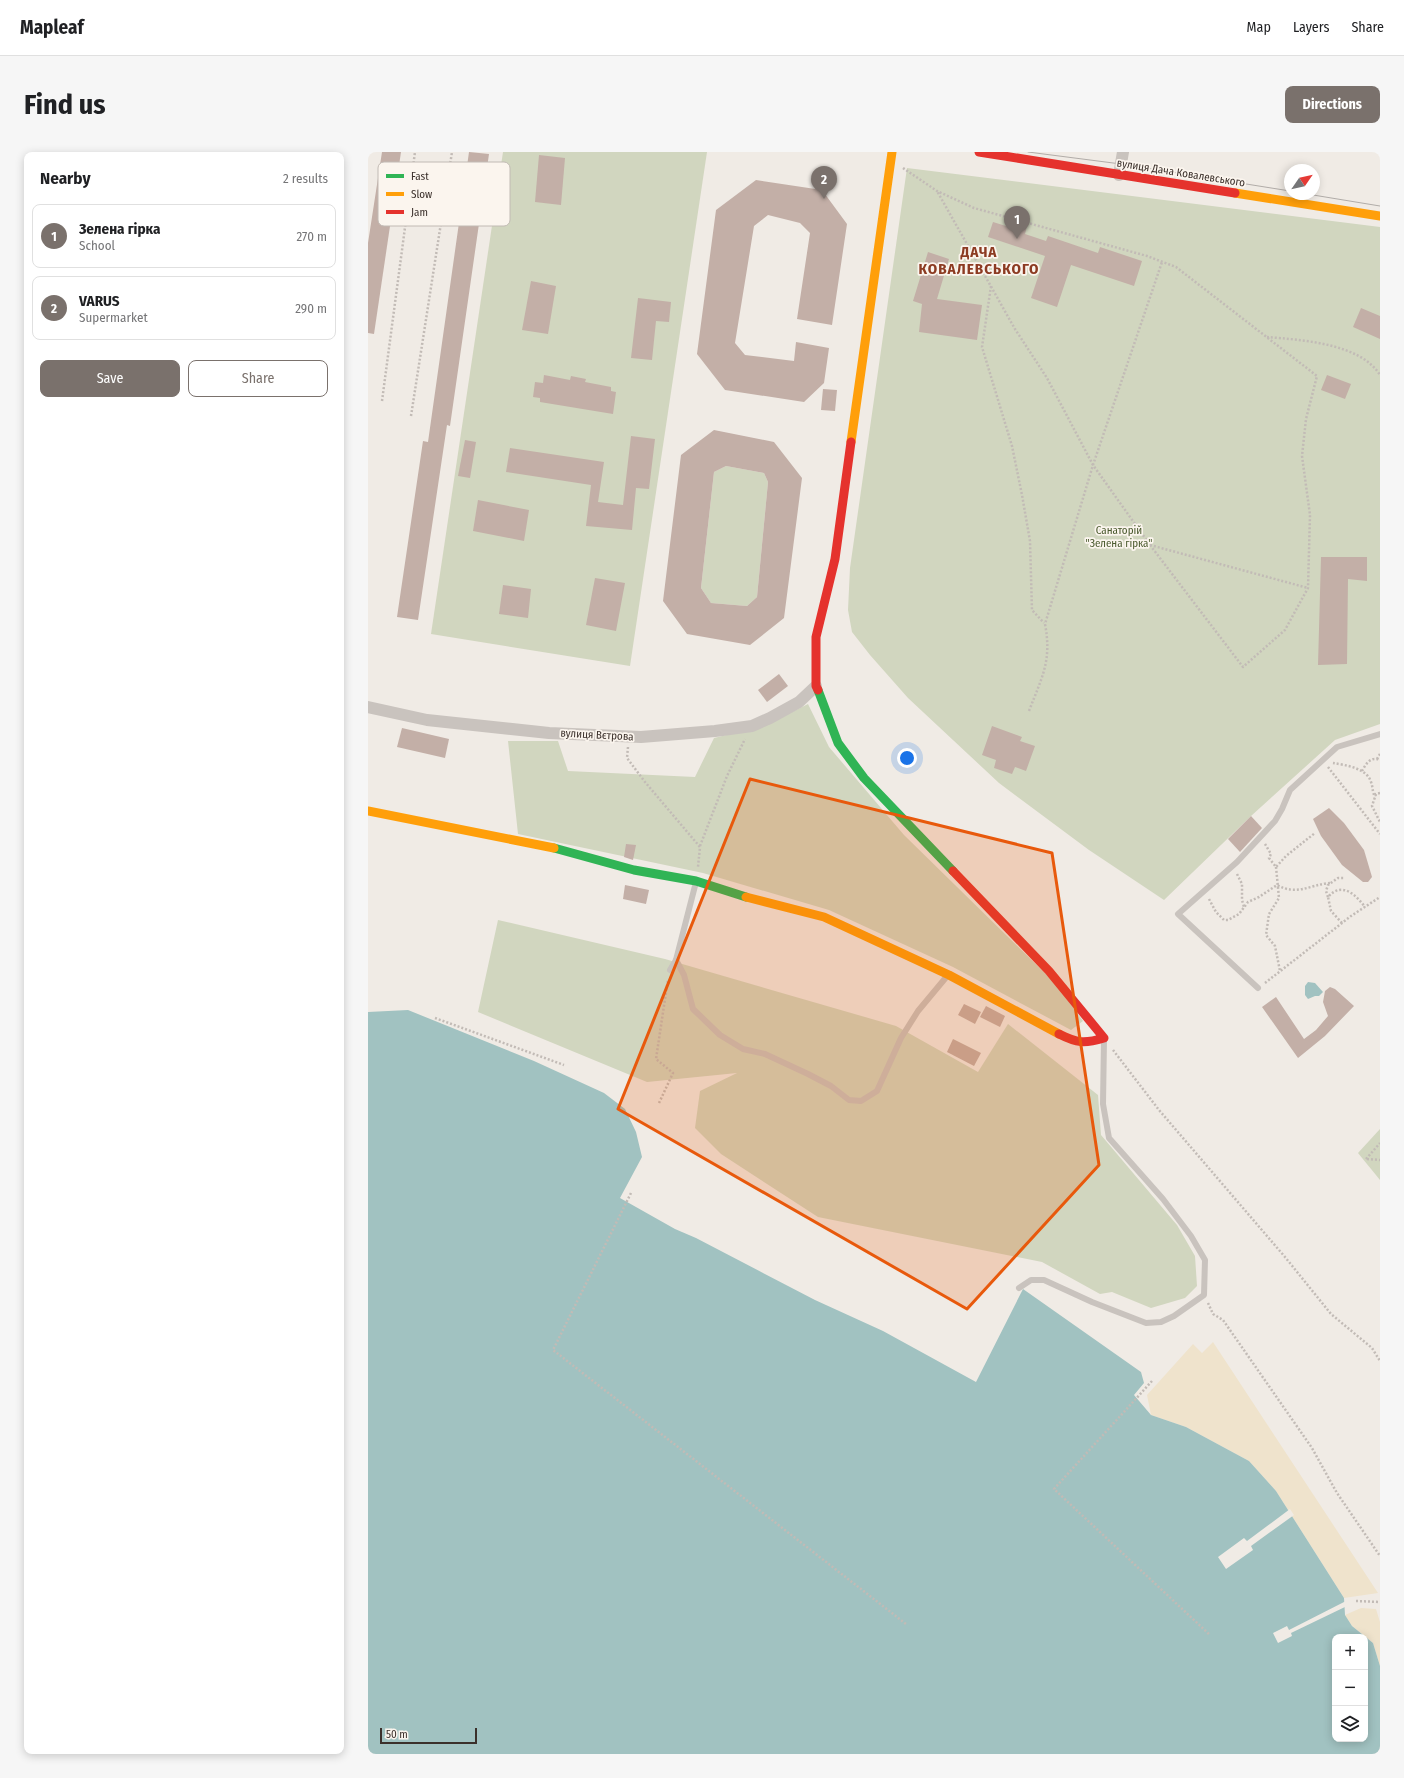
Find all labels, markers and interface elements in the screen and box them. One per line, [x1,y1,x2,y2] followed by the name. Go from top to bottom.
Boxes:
[20,16,84,39] text: Mapleaf
[1247,19,1271,36] text: Map
[1293,19,1329,36] text: Layers
[1351,19,1384,36] text: Share
[1285,86,1380,123] button: Directions
[24,88,106,121] text: Find us
[1116,156,1246,190] street label: вулиця Дача Ковалевського
[378,162,510,226] legend
[1284,164,1320,200] north arrow
[811,166,837,199] pin: 2
[40,168,91,189] text: Nearby
[411,170,429,183] text: Fast
[283,171,328,186] text: 2 results
[411,188,432,201] text: Slow
[411,206,428,219] text: Jam
[1004,206,1030,239] pin: 1
[79,220,160,238] text: Зелена гірка
[51,229,57,244] text: 1
[296,229,327,244] text: 270 m
[79,238,115,253] text: School
[919,243,1039,278] district label: ДАЧА КОВАЛЕВСЬКОГО
[79,292,120,310] text: VARUS
[51,301,57,316] text: 2
[295,301,327,316] text: 290 m
[79,310,148,325] text: Supermarket
[40,360,180,397] button: Save
[188,360,328,397] button: Share
[1086,524,1152,550] park label: Санаторій "Зелена гірка"
[560,727,634,743] street label: вулиця Вєтрова
[897,748,917,768] your location
[1332,1634,1368,1742] map controls
[1332,1634,1368,1670] button: +
[1332,1670,1368,1706] button: −
[1332,1706,1368,1742] button: layers
[380,1726,477,1745] scale bar
[386,1728,408,1741] text: 50 m

